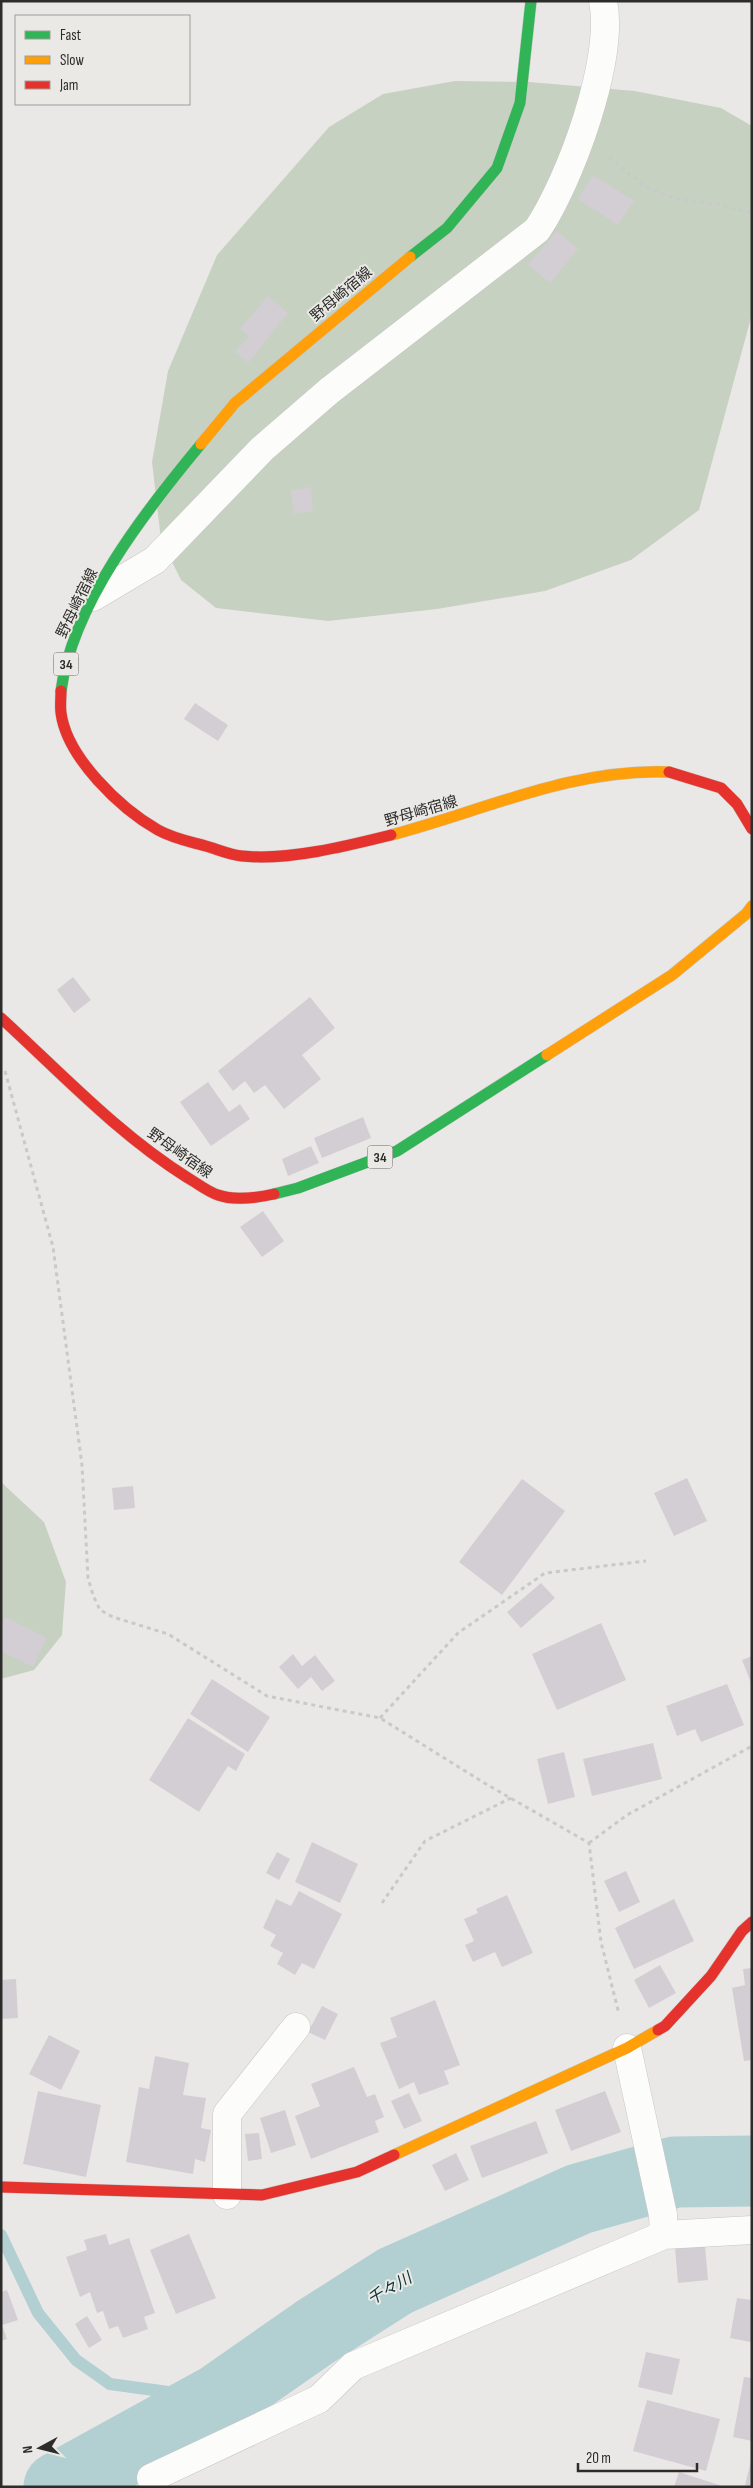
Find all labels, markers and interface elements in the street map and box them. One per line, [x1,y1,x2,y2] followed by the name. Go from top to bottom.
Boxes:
[15,15,190,105] legend
[60,26,82,45] text: Fast
[60,51,84,70] text: Slow
[59,76,78,95] text: Jam
[306,263,376,326] street label: 野母崎宿線
[52,565,102,641] street label: 野母崎宿線
[54,652,78,676] road number: 34
[382,792,460,831] street label: 野母崎宿線
[144,1124,216,1183] street label: 野母崎宿線
[368,1146,392,1168] road number: 34
[364,2268,417,2310] water label: 千々川
[15,2423,65,2473] north arrow
[578,2440,697,2472] scale bar
[19,2445,36,2454] text: N
[586,2449,611,2468] text: 20 m

